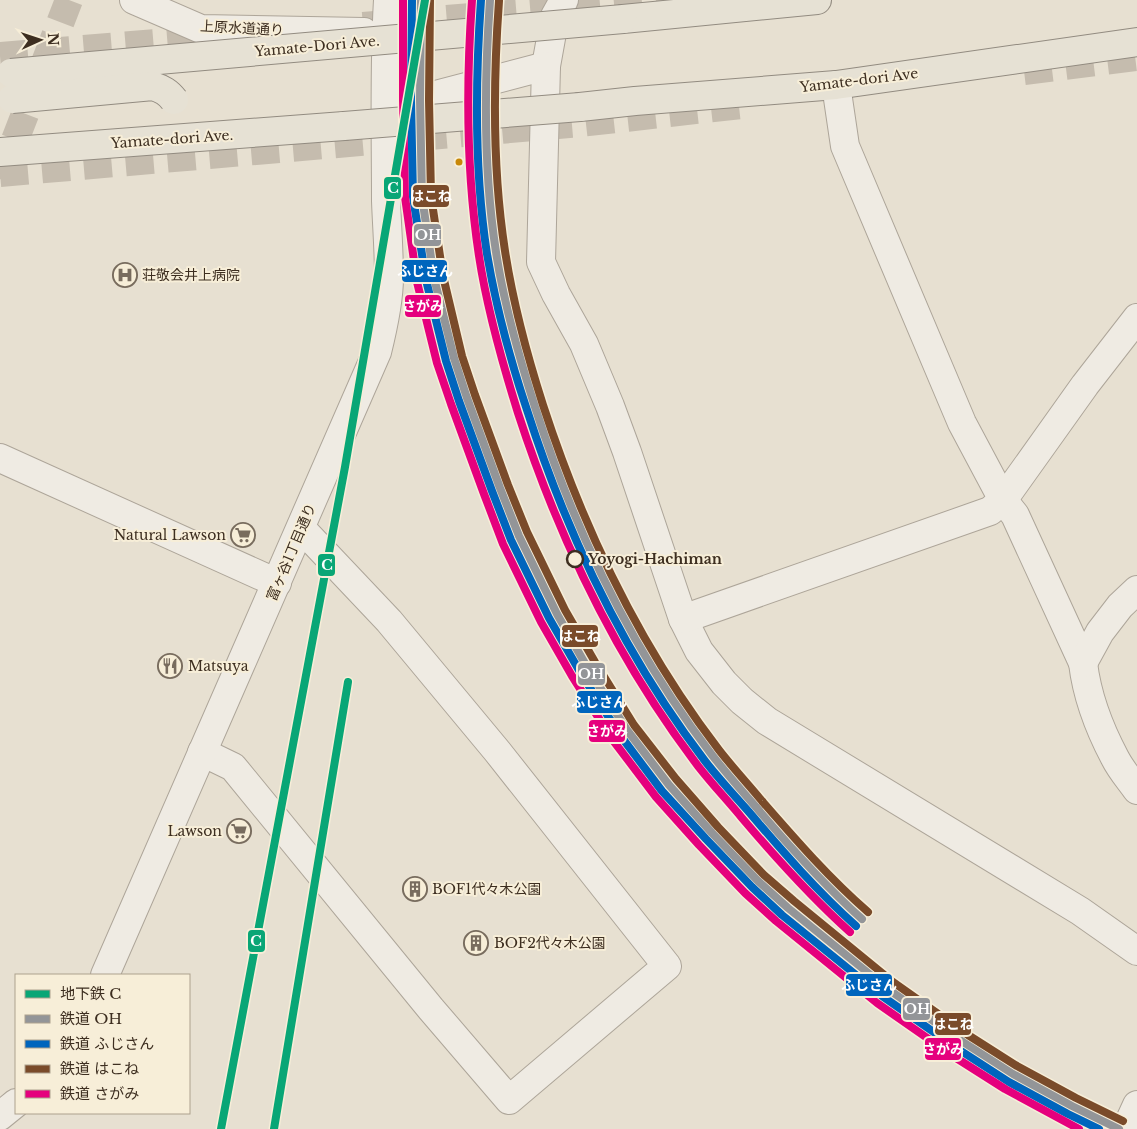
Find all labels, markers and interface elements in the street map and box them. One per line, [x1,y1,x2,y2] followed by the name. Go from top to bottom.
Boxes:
[15,15,65,65] north arrow
[200,17,284,39] street label: 上原水道通り
[44,32,62,46] text: N
[253,32,380,61] street label: Yamate-Dori Ave.
[798,64,919,96] street label: Yamate-dori Ave
[109,126,234,152] street label: Yamate-dori Ave.
[454,157,464,167] unlabelled marker
[383,176,402,200] line badge: C
[387,179,399,197] text: C
[412,184,450,208] line badge: はこね
[410,187,452,205] text: はこね
[413,223,442,247] line badge: OH
[415,226,441,244] text: OH
[401,259,448,283] line badge: ふじさん
[112,262,138,288] hospital icon: 荘敬会井上病院
[397,262,453,280] text: ふじさん
[142,266,240,284] place label: 荘敬会井上病院
[404,294,442,318] line badge: さがみ
[402,297,444,315] text: さがみ
[262,501,320,603] street label: 富ヶ谷1丁目通り
[230,522,256,548] supermarket icon: Natural Lawson
[114,526,226,544] place label: Natural Lawson
[566,550,584,568] marker: Yoyogi-Hachiman
[587,550,722,568] place label: Yoyogi-Hachiman
[317,553,336,577] line badge: C
[321,556,333,574] text: C
[561,624,599,648] line badge: はこね
[559,627,601,645] text: はこね
[157,653,183,679] restaurant icon: Matsuya
[188,657,249,675] place label: Matsuya
[577,662,606,686] line badge: OH
[578,665,604,683] text: OH
[576,690,623,714] line badge: ふじさん
[571,693,627,711] text: ふじさん
[588,719,626,743] line badge: さがみ
[586,722,628,740] text: さがみ
[226,818,252,844] supermarket icon: Lawson
[167,822,222,840] place label: Lawson
[402,876,428,902] building icon: BOF1代々木公園
[432,880,541,898] place label: BOF1代々木公園
[247,929,266,953] line badge: C
[463,930,489,956] building icon: BOF2代々木公園
[250,932,262,950] text: C
[494,934,606,952] place label: BOF2代々木公園
[845,973,893,997] line badge: ふじさん
[15,974,190,1114] legend
[841,976,897,994] text: ふじさん
[60,984,121,1003] text: 地下鉄 C
[902,997,931,1021] line badge: OH
[904,1000,930,1018] text: OH
[60,1009,122,1028] text: 鉄道 OH
[934,1012,972,1036] line badge: はこね
[932,1015,974,1033] text: はこね
[60,1034,154,1053] text: 鉄道 ふじさん
[924,1037,962,1061] line badge: さがみ
[922,1040,964,1058] text: さがみ
[60,1059,139,1078] text: 鉄道 はこね
[60,1084,139,1103] text: 鉄道 さがみ

